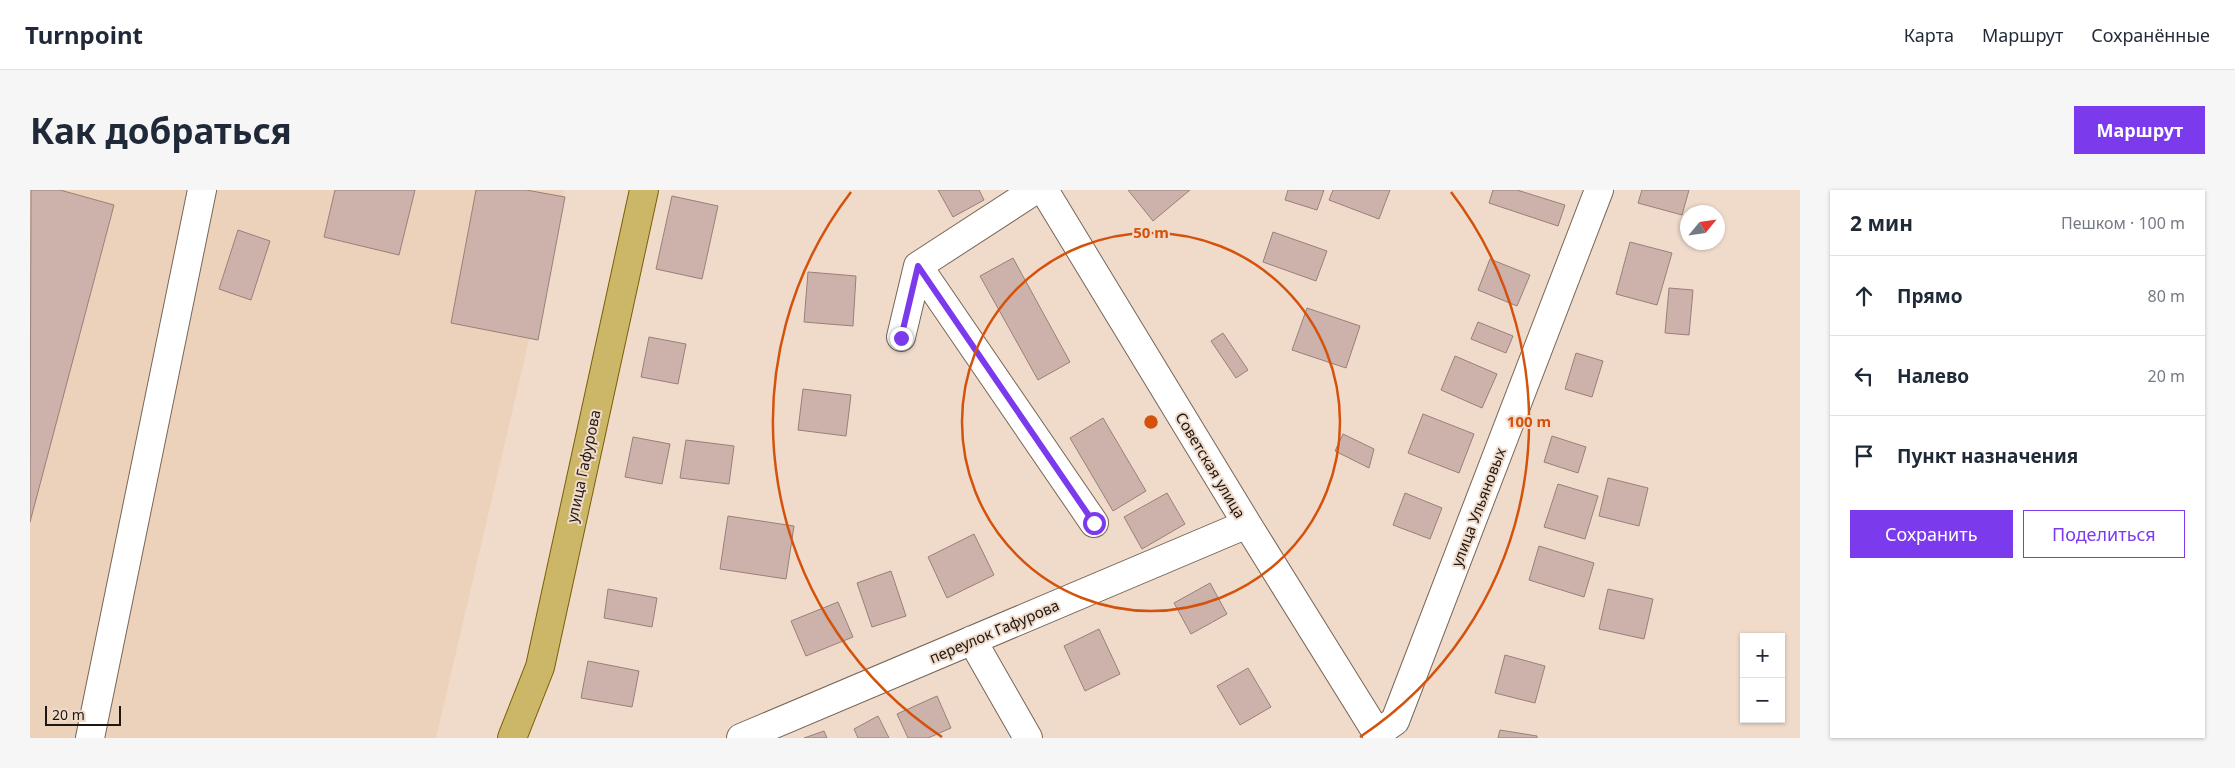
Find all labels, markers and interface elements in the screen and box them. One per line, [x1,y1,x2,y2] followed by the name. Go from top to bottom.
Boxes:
[25,18,143,51] text: Turnpoint
[1904,23,1954,47] text: Карта
[1982,23,2063,47] text: Маршрут
[2091,23,2210,47] text: Сохранённые
[2074,106,2205,154] button: Маршрут
[30,107,292,154] text: Как добраться
[1680,205,1725,250] north arrow
[1850,209,1913,237] text: 2 мин
[2061,212,2185,234] text: Пешком · 100 m
[1133,222,1169,242] text: 50 m
[1850,282,1878,310] icon: ahead
[1897,283,1963,309] text: Прямо
[2148,285,2185,307] text: 80 m
[890,327,913,350] route end
[1850,362,1878,390] icon: left
[1897,363,1969,389] text: Налево
[2148,365,2185,387] text: 20 m
[561,408,605,524] street label: улица Гафурова
[1171,408,1251,522] street label: Советская улица
[1507,411,1551,431] text: 100 m
[1142,413,1160,431] centre of rings
[1850,442,1878,470] icon: arrive
[1897,443,2078,469] text: Пункт назначения
[1446,444,1510,569] street label: улица Ульяновых
[1850,510,2013,558] button: Сохранить
[2023,510,2185,558] button: Поделиться
[1083,512,1106,535] route start
[926,595,1062,667] street label: переулок Гафурова
[1740,633,1785,723] map controls
[1740,633,1785,678] button: +
[1740,678,1785,723] button: −
[45,703,121,726] scale bar
[52,705,85,724] text: 20 m

